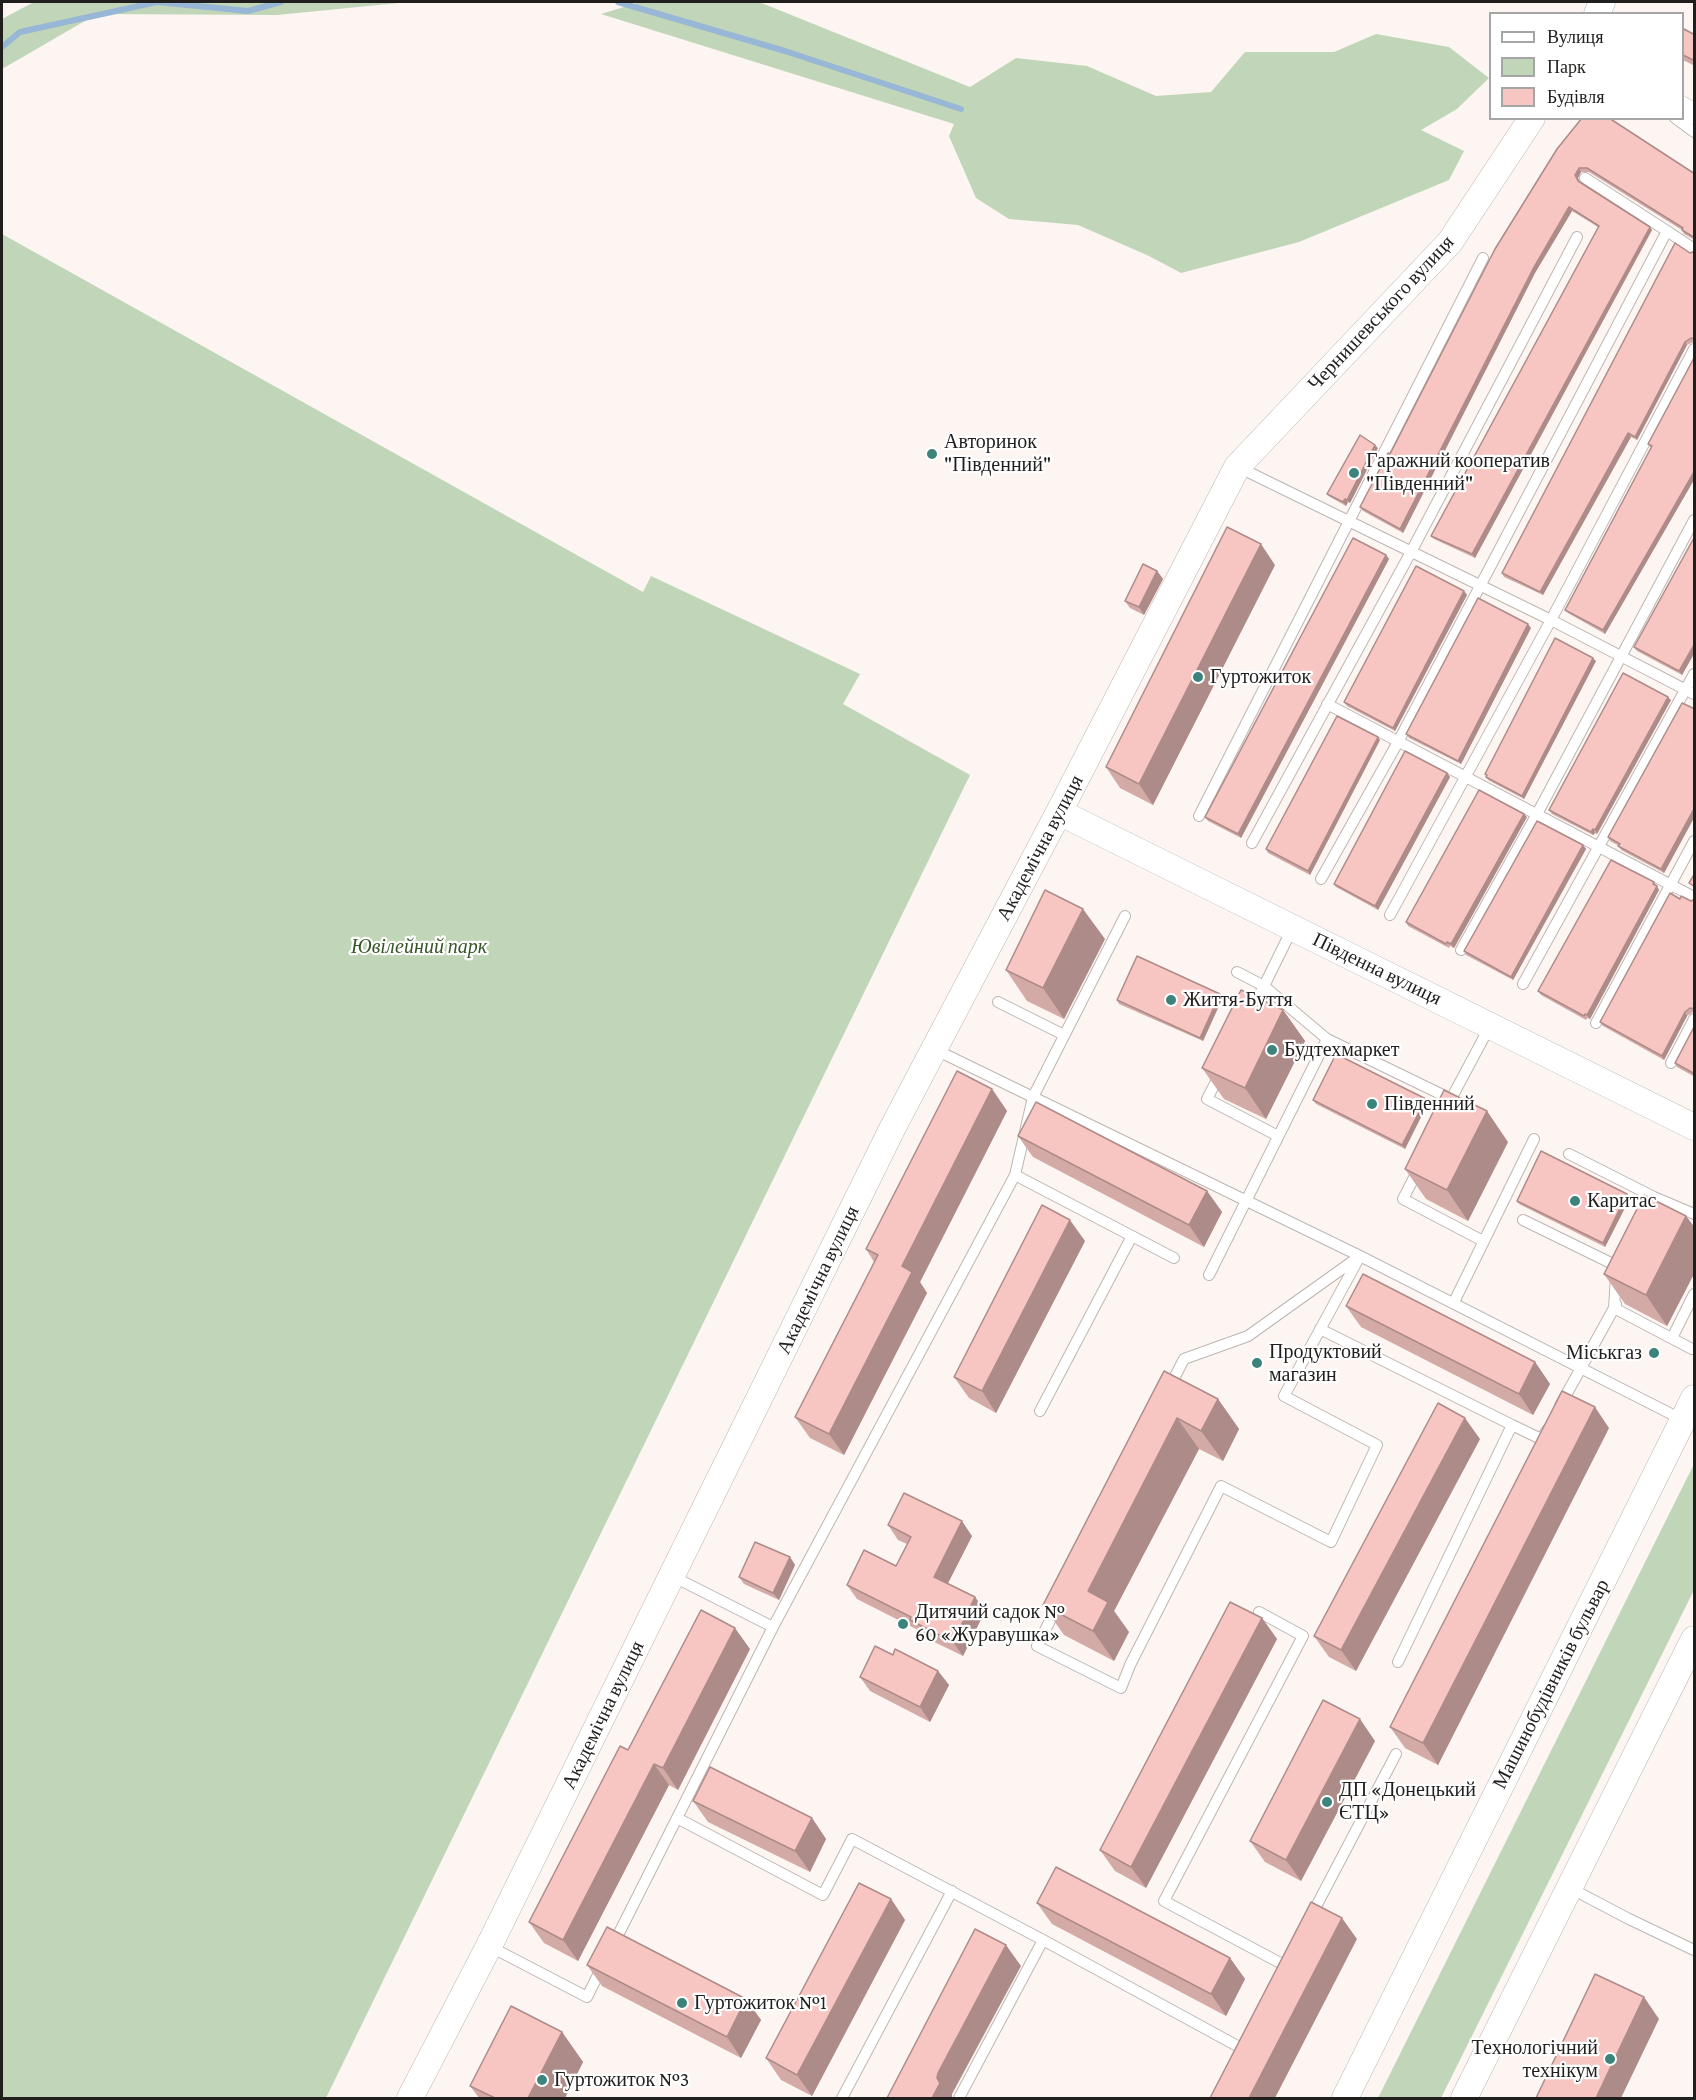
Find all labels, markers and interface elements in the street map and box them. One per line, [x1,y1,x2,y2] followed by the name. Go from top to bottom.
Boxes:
[1489,12,1684,120] legend
[1547,27,1604,47] text: Вулиця
[1547,57,1586,77] text: Парк
[1547,87,1604,107] text: Будівля
[1303,230,1459,396] street label: Чернишевського вулиця
[944,430,1051,477] place label: Авторинок "Південний"
[925,447,939,461] marker: Авторинок "Південний"
[1366,449,1550,496] place label: Гаражний кооператив "Південний"
[1347,466,1361,480] marker: Гаражний кооператив "Південний"
[1210,665,1311,689] place label: Гуртожиток
[1191,670,1205,684] marker: Гуртожиток
[991,771,1089,925] street label: Академічна вулиця
[1309,927,1445,1011] street label: Південна вулиця
[351,935,487,959] park label: Ювілейний парк
[1183,988,1293,1012] place label: Життя-Буття
[1164,993,1178,1007] marker: Життя-Буття
[1284,1038,1399,1062] place label: Будтехмаркет
[1265,1043,1279,1057] marker: Будтехмаркет
[1384,1092,1475,1116] place label: Південний
[1365,1097,1379,1111] marker: Південний
[1587,1189,1656,1213] place label: Каритас
[1568,1194,1582,1208] marker: Каритас
[772,1202,864,1358] street label: Академічна вулиця
[1269,1340,1382,1387] place label: Продуктовий магазин
[1566,1341,1642,1365] place label: Міськгаз
[1647,1346,1661,1360] marker: Міськгаз
[1250,1356,1264,1370] marker: Продуктовий магазин
[1488,1575,1614,1793] street label: Машинобудівників бульвар
[915,1600,1065,1647] place label: Дитячий садок № 60 «Журавушка»
[896,1617,910,1631] marker: Дитячий садок № 60 «Журавушка»
[557,1637,649,1793] street label: Академічна вулиця
[1339,1778,1476,1825] place label: ДП «Донецький ЄТЦ»
[1320,1795,1334,1809] marker: ДП «Донецький ЄТЦ»
[694,1991,827,2015] place label: Гуртожиток №1
[675,1996,689,2010] marker: Гуртожиток №1
[1472,2036,1598,2083] place label: Технологічний технікум
[1603,2052,1617,2066] marker: Технологічний технікум
[554,2068,689,2092] place label: Гуртожиток №3
[535,2073,549,2087] marker: Гуртожиток №3

